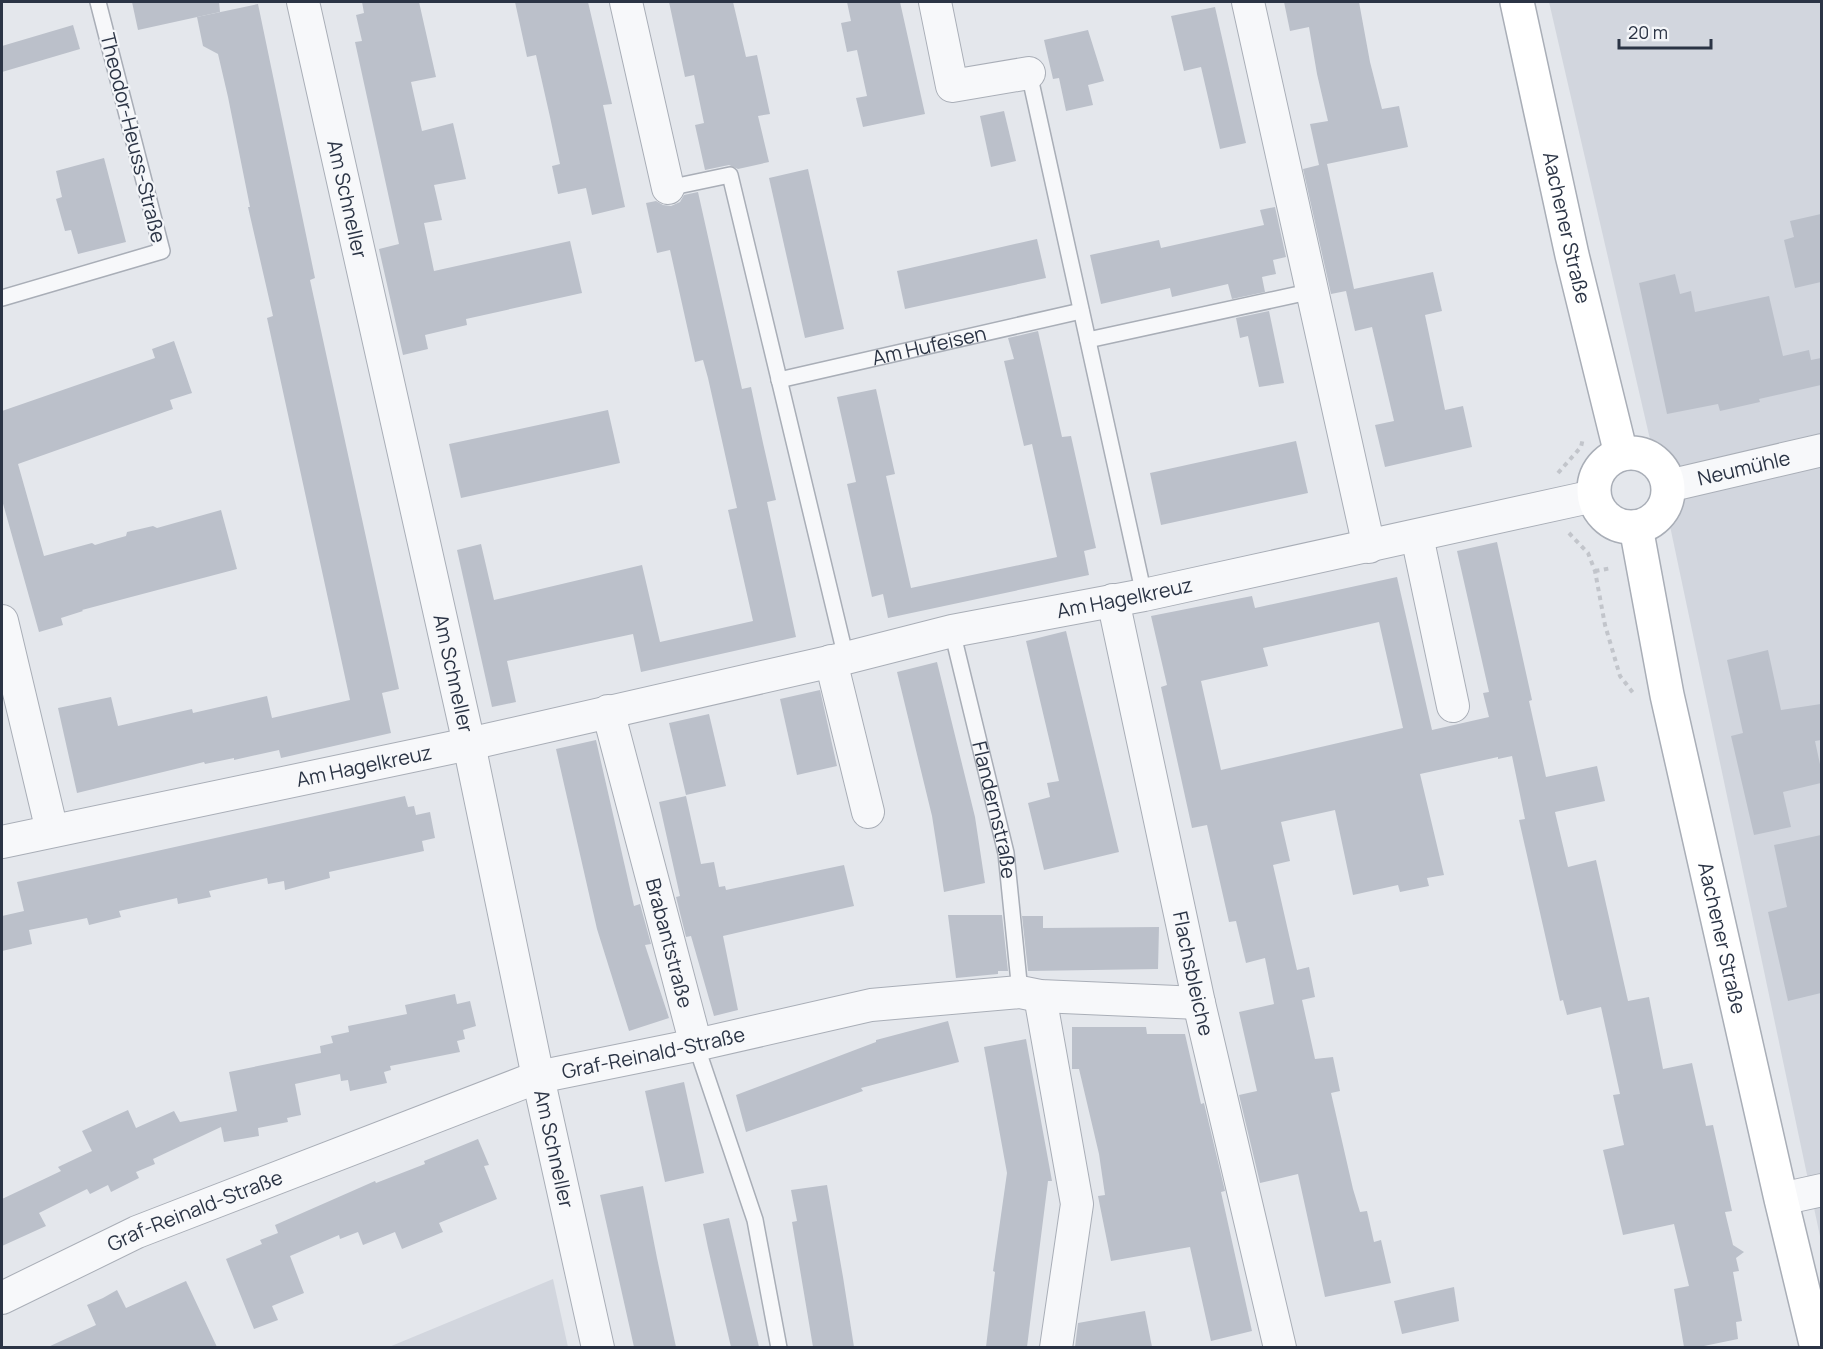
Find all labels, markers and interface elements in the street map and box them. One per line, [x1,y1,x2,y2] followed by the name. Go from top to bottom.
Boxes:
[1619,12,1710,50] scale bar
[1628,20,1668,44] text: 20 m
[94,30,173,246] street label: Theodor-Heuss-Straße
[321,137,374,261] street label: Am Schneller
[1537,149,1597,306] street label: Aachener Straße
[869,319,989,371] street label: Am Hufeisen
[1695,444,1793,492] street label: Neumühle
[1054,571,1195,624] street label: Am Hagelkreuz
[427,611,480,735] street label: Am Schneller
[294,738,434,793] street label: Am Hagelkreuz
[966,738,1023,880] street label: Flandernstraße
[1692,859,1753,1016] street label: Aachener Straße
[640,875,700,1011] street label: Brabantstraße
[1167,909,1220,1038] street label: Flachsbleiche
[559,1020,747,1085] street label: Graf-Reinald-Straße
[528,1087,581,1211] street label: Am Schneller
[103,1163,286,1258] street label: Graf-Reinald-Straße

